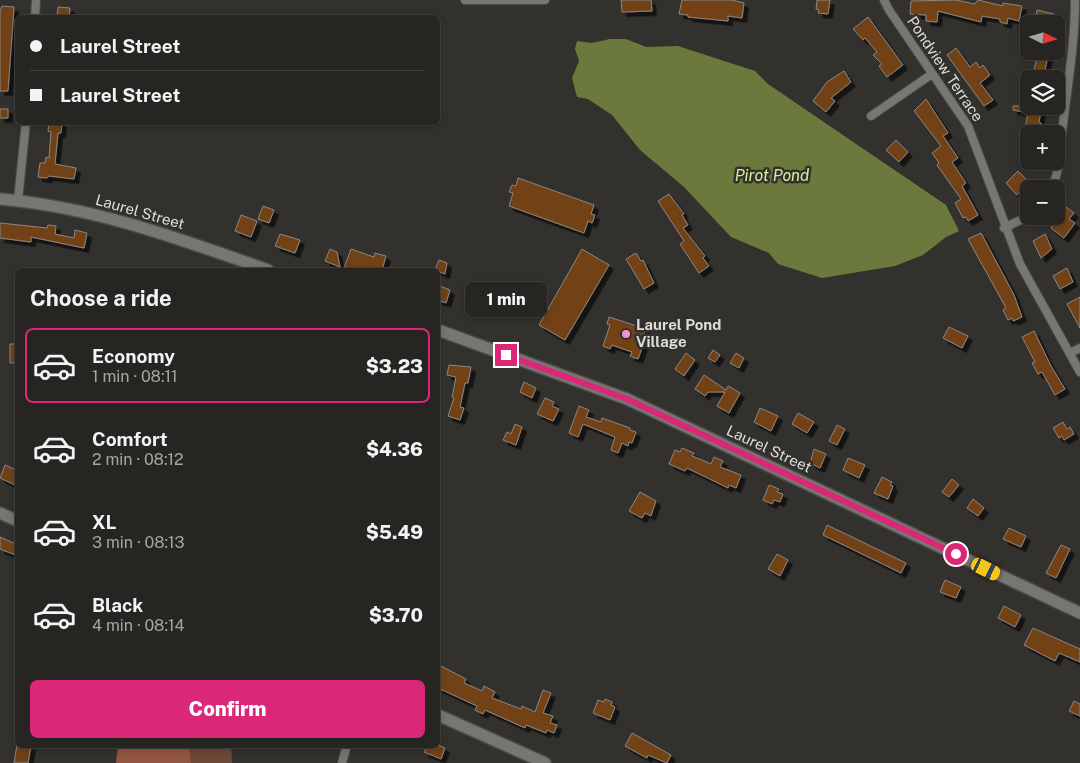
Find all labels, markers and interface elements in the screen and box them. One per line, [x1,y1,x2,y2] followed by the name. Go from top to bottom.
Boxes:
[904,13,987,125] street label: Pondview Terrace
[1020,15,1065,60] north arrow
[1020,15,1065,225] map controls
[60,35,180,57] text: Laurel Street
[1020,70,1065,115] button: layers
[60,84,180,106] text: Laurel Street
[1020,125,1065,170] button: +
[735,166,810,185] water label: Pirot Pond
[1020,180,1065,225] button: −
[94,191,187,232] street label: Laurel Street
[465,282,547,318] callout: 1 min
[30,285,172,311] text: Choose a ride
[486,290,526,309] text: 1 min
[636,316,721,350] place label: Laurel Pond Village
[620,328,632,340] marker: Laurel Pond Village
[32,343,77,388] icon: car
[495,344,517,366] route end
[92,345,175,367] text: Economy
[366,355,423,377] text: $3.23
[92,367,178,386] text: 1 min · 08:11
[724,421,815,476] street label: Laurel Street
[32,426,77,471] icon: car
[92,428,168,450] text: Comfort
[366,438,423,460] text: $4.36
[92,450,184,469] text: 2 min · 08:12
[32,509,77,554] icon: car
[92,511,117,533] text: XL
[366,521,423,543] text: $5.49
[92,533,185,552] text: 3 min · 08:13
[945,543,967,565] route start
[969,556,1002,582] car
[32,592,77,637] icon: car
[92,594,143,616] text: Black
[369,604,423,626] text: $3.70
[92,616,185,635] text: 4 min · 08:14
[30,680,425,738] button: Confirm

